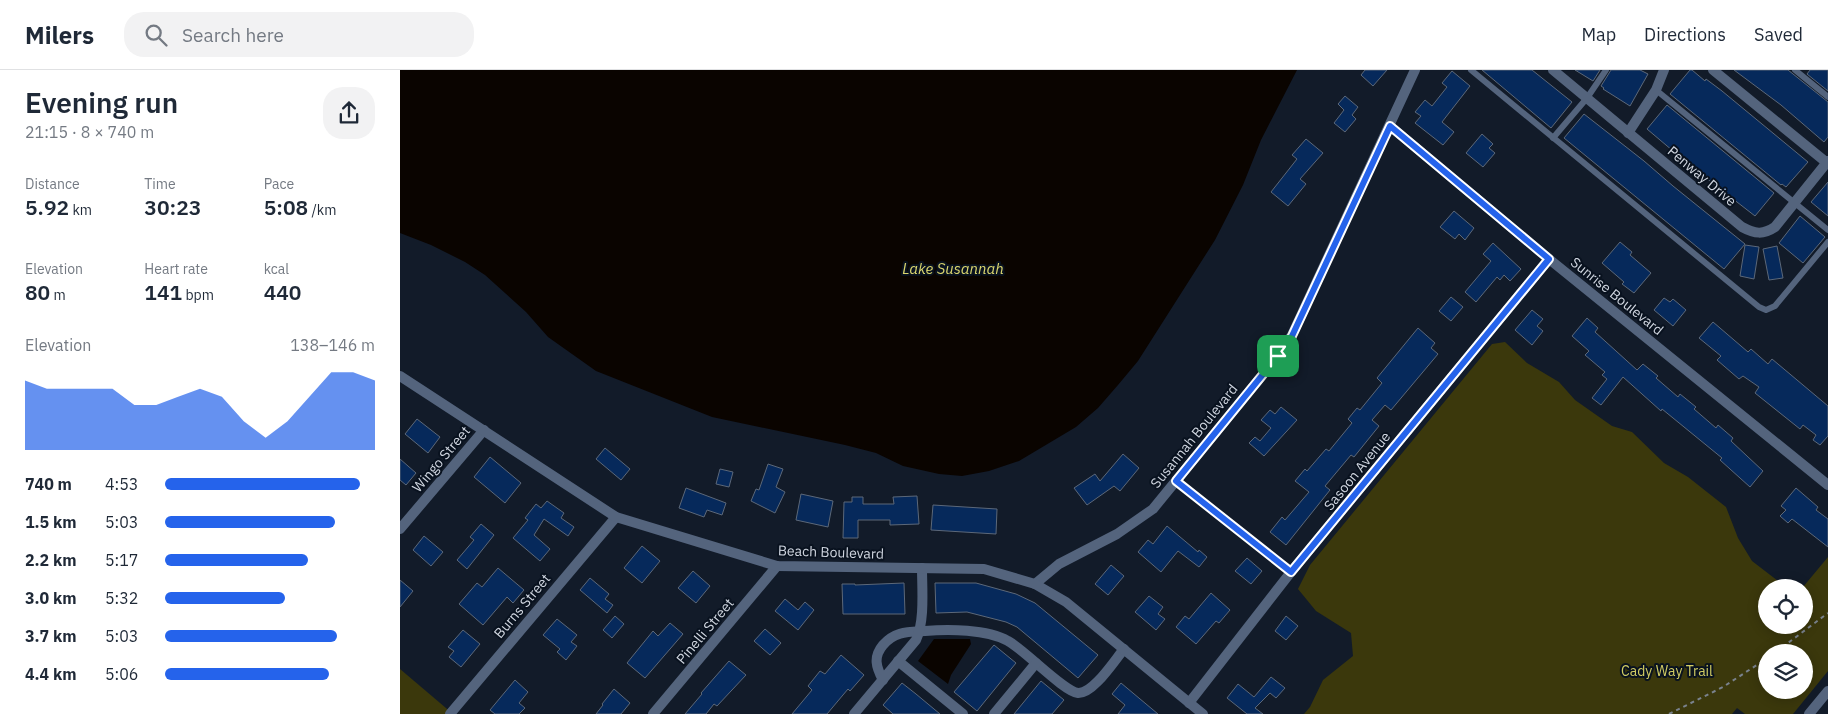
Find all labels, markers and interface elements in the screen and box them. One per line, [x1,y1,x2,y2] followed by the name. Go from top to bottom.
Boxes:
[124,12,474,57] search box
[25,19,94,51] text: Milers
[142,21,170,49] icon: search
[182,23,284,47] text: Search here
[1581,23,1616,46] text: Map
[1644,23,1726,46] text: Directions
[1754,23,1803,46] text: Saved
[25,84,178,121] text: Evening run
[323,87,375,139] button: share
[25,122,154,142] text: 21:15 · 8 × 740 m
[1664,142,1740,210] street label: Penway Drive
[25,175,80,193] text: Distance
[144,175,176,193] text: Time
[264,175,294,193] text: Pace
[25,193,69,221] text: 5.92
[144,193,201,221] text: 30:23
[264,193,308,221] text: 5:08
[69,201,92,219] text: km
[308,201,336,219] text: /km
[1567,253,1667,339] street label: Sunrise Boulevard
[902,259,1004,278] water label: Lake Susannah
[25,260,83,278] text: Elevation
[144,260,208,278] text: Heart rate
[264,260,289,278] text: kcal
[25,278,50,306] text: 80
[144,278,182,306] text: 141
[264,278,301,306] text: 440
[50,286,66,304] text: m
[182,286,214,304] text: bpm
[25,335,91,355] text: Elevation
[290,335,375,355] text: 138–146 m
[1257,335,1299,377] pin
[1264,342,1292,370] icon: arrive
[1146,380,1242,492] street label: Susannah Boulevard
[408,422,474,496] street label: Wingo Street
[1320,428,1394,514] street label: Sasoon Avenue
[25,474,72,494] text: 740 m
[105,474,138,494] text: 4:53
[25,512,76,532] text: 1.5 km
[105,512,138,532] text: 5:03
[778,541,884,563] street label: Beach Boulevard
[25,550,76,570] text: 2.2 km
[105,550,138,570] text: 5:17
[490,570,554,642] street label: Burns Street
[1758,579,1813,699] map controls
[1758,579,1813,634] button: locate
[25,588,76,608] text: 3.0 km
[105,588,138,608] text: 5:32
[672,594,738,668] street label: Pinelli Street
[25,626,76,646] text: 3.7 km
[105,626,138,646] text: 5:03
[1758,644,1813,699] button: layers
[1621,662,1713,680] park label: Cady Way Trail
[25,664,76,684] text: 4.4 km
[105,664,138,684] text: 5:06

